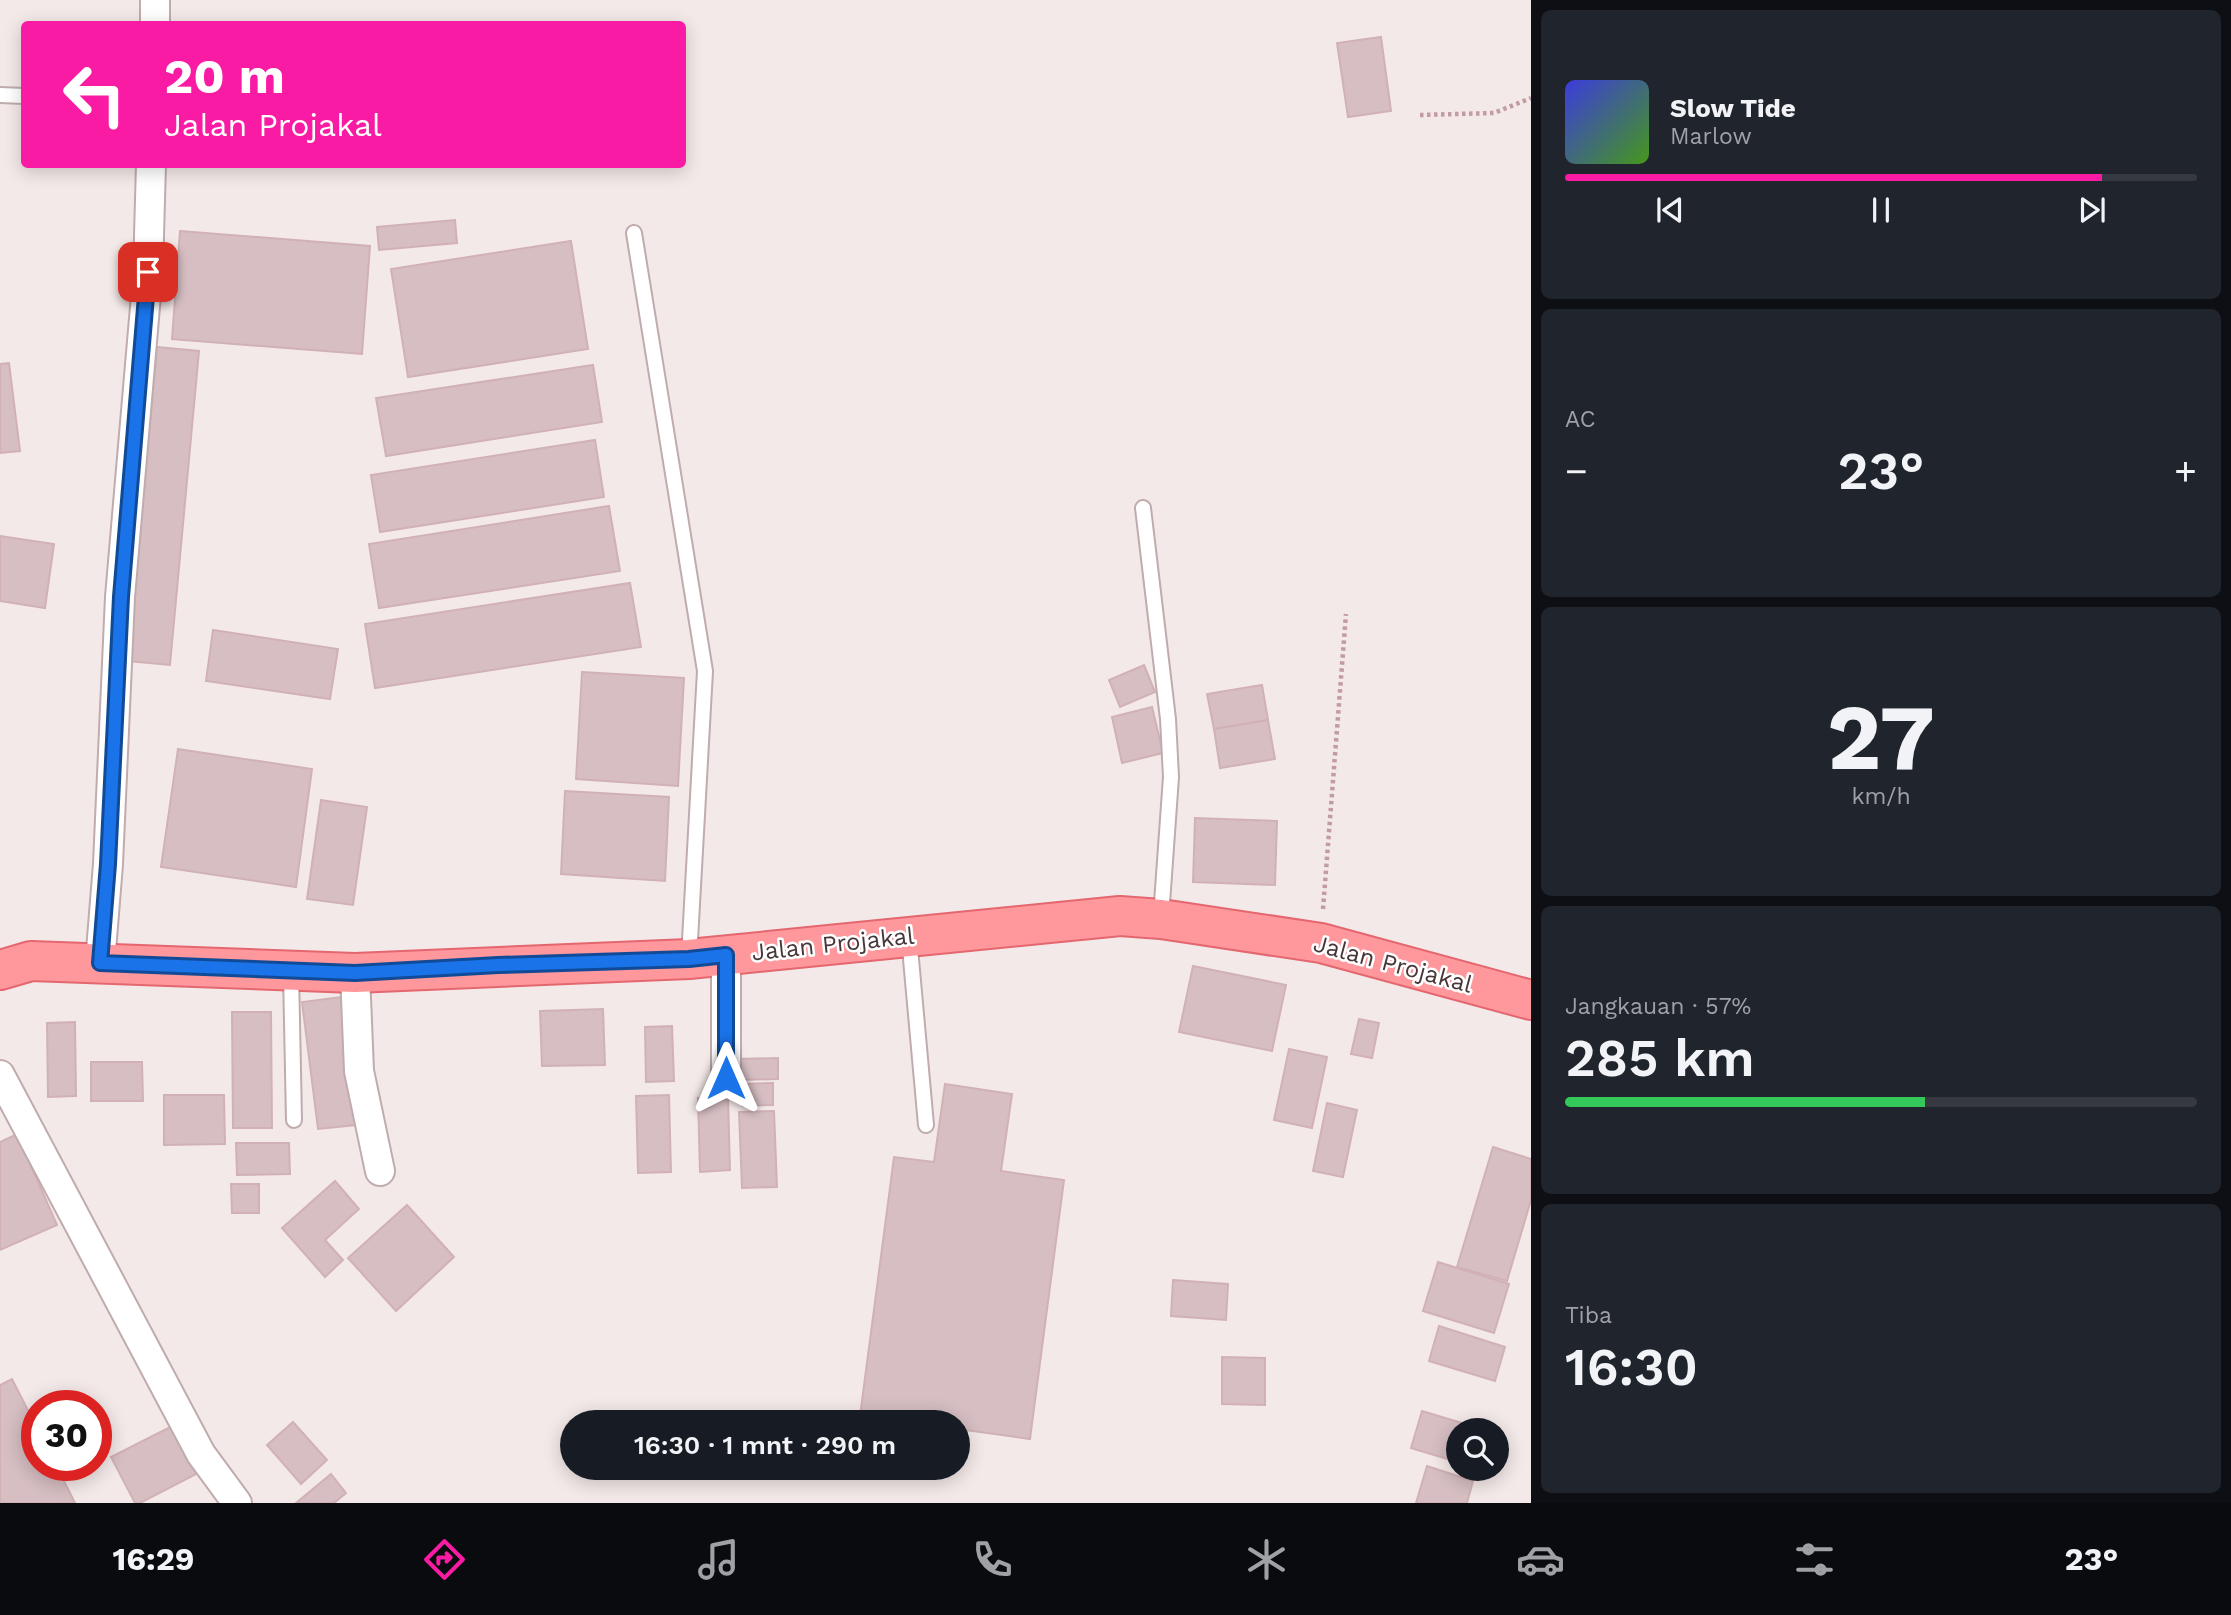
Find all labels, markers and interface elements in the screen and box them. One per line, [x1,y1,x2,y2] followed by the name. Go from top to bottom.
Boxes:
[164,47,285,105] text: 20 m
[49,49,140,140] icon: left
[1670,93,1796,123] text: Slow Tide
[164,106,382,144] text: Jalan Projakal
[1670,123,1752,150] text: Marlow
[1651,191,1689,229] icon: previous
[1862,191,1900,229] icon: pause
[2073,191,2111,229] icon: next
[118,242,178,302] pin
[129,253,167,291] icon: arrive
[1565,406,1595,433] text: AC
[1838,441,1924,502] text: 23°
[1565,449,1588,493] text: −
[2174,449,2197,493] text: +
[1827,684,1935,791] text: 27
[1851,783,1911,810] text: km/h
[750,921,916,966] street label: Jalan Projakal
[1310,929,1476,999] street label: Jalan Projakal
[1565,993,1751,1020] text: Jangkauan · 57%
[1565,1028,1755,1089] text: 285 km
[689,1041,763,1115] position arrow
[1565,1302,1612,1329] text: Tiba
[1565,1337,1698,1398] text: 16:30
[21,1390,112,1481] speed limit sign: 30
[1446,1418,1509,1481] map controls
[1446,1418,1509,1481] button: search
[634,1430,896,1460] text: 16:30 · 1 mnt · 290 m
[420,1535,469,1584] icon: directions
[694,1535,743,1584] icon: music
[968,1535,1017,1584] icon: phone
[1242,1535,1291,1584] icon: climate
[1516,1535,1565,1584] icon: car
[1790,1535,1839,1584] icon: filters
[113,1540,195,1578] text: 16:29
[2065,1540,2118,1578] text: 23°

